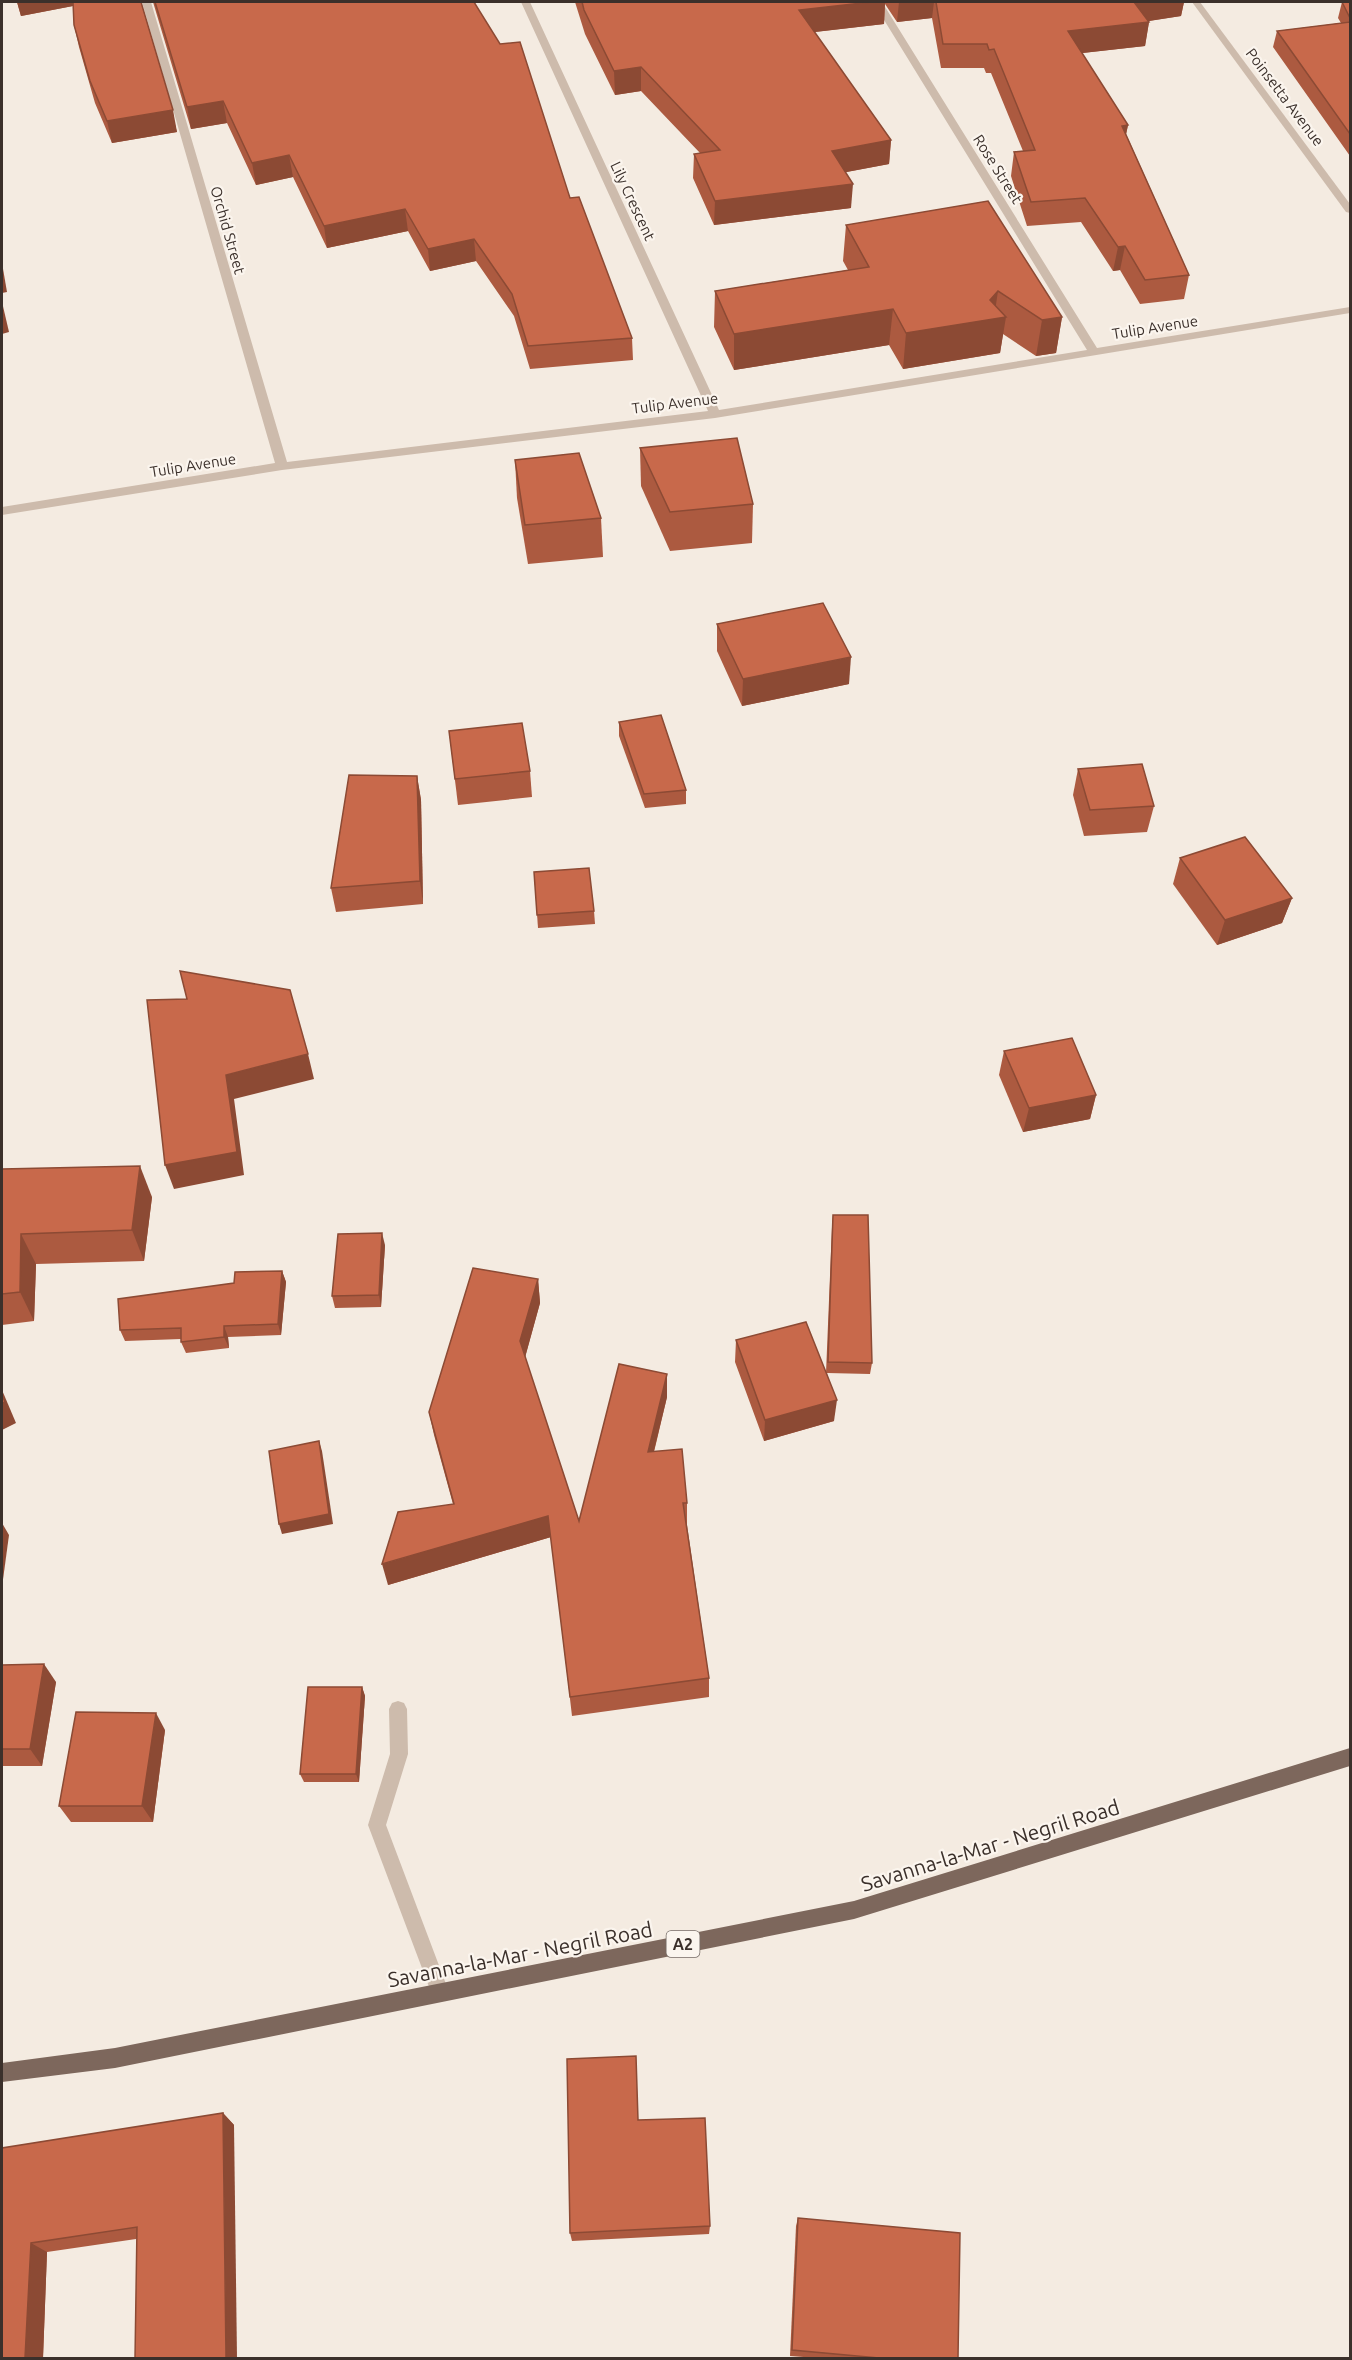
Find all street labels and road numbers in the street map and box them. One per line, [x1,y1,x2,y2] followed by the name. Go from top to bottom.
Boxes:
[1243,45,1327,149] street label: Poinsetta Avenue
[970,131,1026,207] street label: Rose Street
[607,159,659,243] street label: Lily Crescent
[207,184,249,276] street label: Orchid Street
[1111,312,1199,342] street label: Tulip Avenue
[631,389,719,417] street label: Tulip Avenue
[149,450,237,480] street label: Tulip Avenue
[858,1794,1122,1896] street label: Savanna-la-Mar - Negril Road
[386,1917,654,1991] street label: Savanna-la-Mar - Negril Road
[666,1931,700,1957] road number: A2

